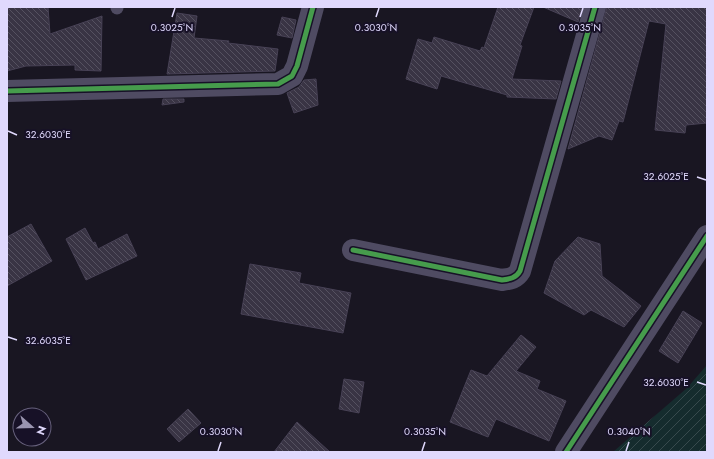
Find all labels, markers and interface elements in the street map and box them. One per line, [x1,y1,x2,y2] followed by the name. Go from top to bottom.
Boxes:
[151,20,193,35] text: 0.3025°N
[355,20,397,35] text: 0.3030°N
[559,20,601,35] text: 0.3035°N
[25,127,71,142] text: 32.6030°E
[643,169,689,184] text: 32.6025°E
[25,333,71,348] text: 32.6035°E
[643,375,689,390] text: 32.6030°E
[12,407,52,447] north arrow
[32,424,50,437] text: N
[200,424,242,439] text: 0.3030°N
[404,424,446,439] text: 0.3035°N
[608,424,650,439] text: 0.3040°N

